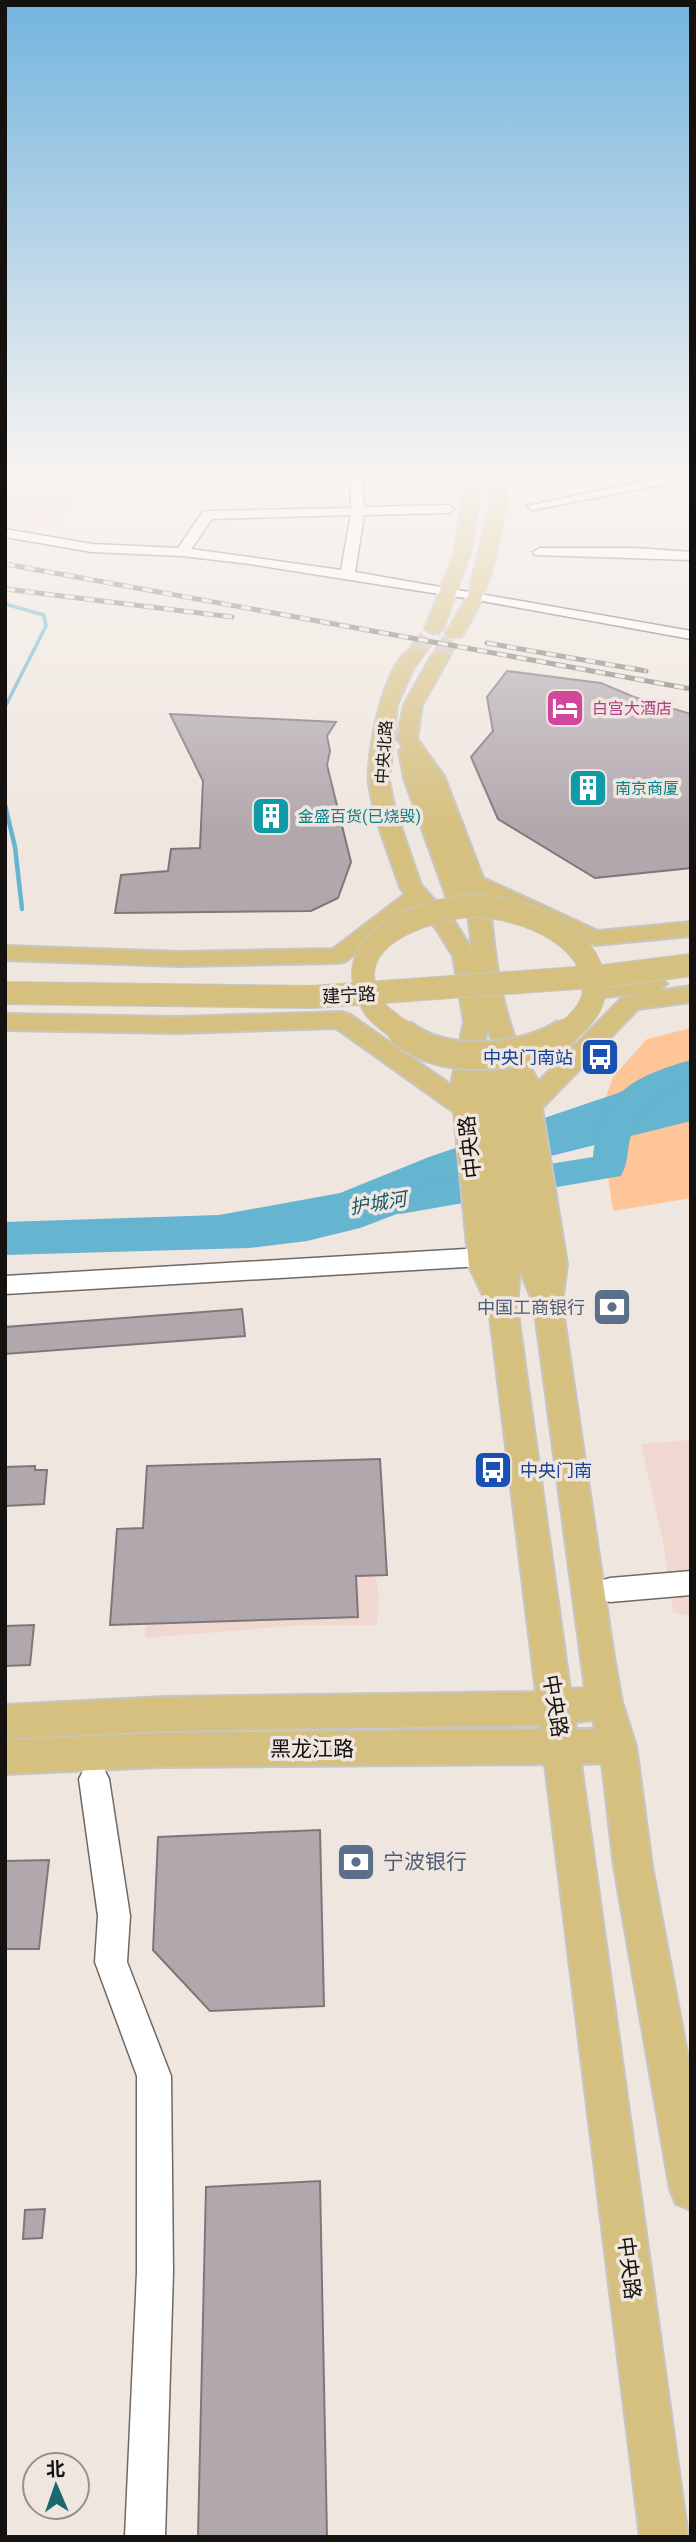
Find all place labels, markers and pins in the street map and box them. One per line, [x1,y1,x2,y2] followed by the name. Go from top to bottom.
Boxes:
[544,687,586,729] hotel icon: 白宫大酒店
[592,699,672,718] place label: 白宫大酒店
[567,767,609,809] building icon: 南京商厦
[615,779,679,798] place label: 南京商厦
[250,795,292,837] building icon: 金盛百货(已烧毁)
[298,807,421,826] place label: 金盛百货(已烧毁)
[579,1036,621,1078] bus stop icon: 中央门南站
[483,1047,573,1068] place label: 中央门南站
[591,1286,633,1328] bank icon: 中国工商银行
[477,1297,585,1318] place label: 中国工商银行
[472,1449,514,1491] bus stop icon: 中央门南
[520,1460,592,1481] place label: 中央门南
[335,1841,377,1883] bank icon: 宁波银行
[383,1850,467,1874] place label: 宁波银行

